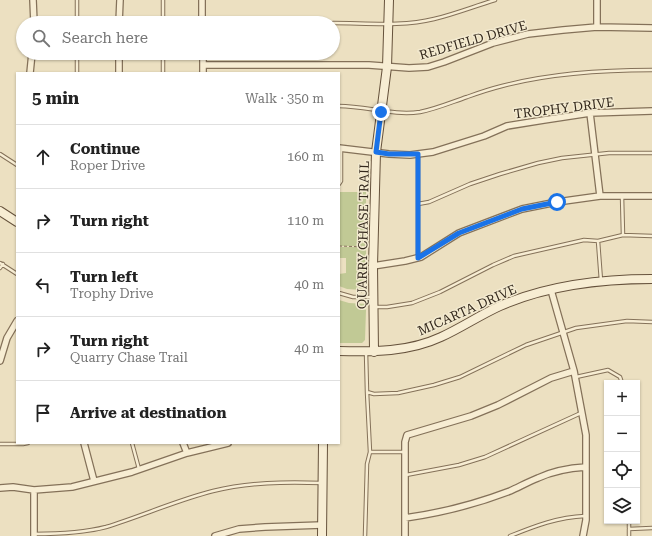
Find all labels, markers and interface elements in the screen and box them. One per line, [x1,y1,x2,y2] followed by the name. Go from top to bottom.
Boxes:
[16,16,340,60] search box
[417,17,529,63] street label: REDFIELD DRIVE
[30,27,52,49] icon: search
[62,29,148,47] text: Search here
[32,88,79,108] text: 5 min
[245,91,324,106] text: Walk · 350 m
[513,94,615,122] street label: TROPHY DRIVE
[372,103,390,121] route end
[70,140,140,158] text: Continue
[32,146,54,168] icon: ahead
[287,149,324,164] text: 160 m
[70,158,145,173] text: Roper Drive
[354,161,372,309] street label: QUARRY CHASE TRAIL
[548,193,566,211] route start
[32,210,54,232] icon: right
[70,212,149,230] text: Turn right
[287,213,324,228] text: 110 m
[70,268,138,286] text: Turn left
[32,274,54,296] icon: left
[294,277,324,292] text: 40 m
[415,281,519,339] street label: MICARTA DRIVE
[70,286,153,301] text: Trophy Drive
[70,332,149,350] text: Turn right
[32,338,54,360] icon: right
[294,341,324,356] text: 40 m
[70,350,188,365] text: Quarry Chase Trail
[604,380,640,524] map controls
[604,380,640,416] button: +
[32,402,54,424] icon: arrive
[70,404,226,422] text: Arrive at destination
[604,416,640,452] button: −
[604,452,640,488] button: locate
[604,488,640,524] button: layers

